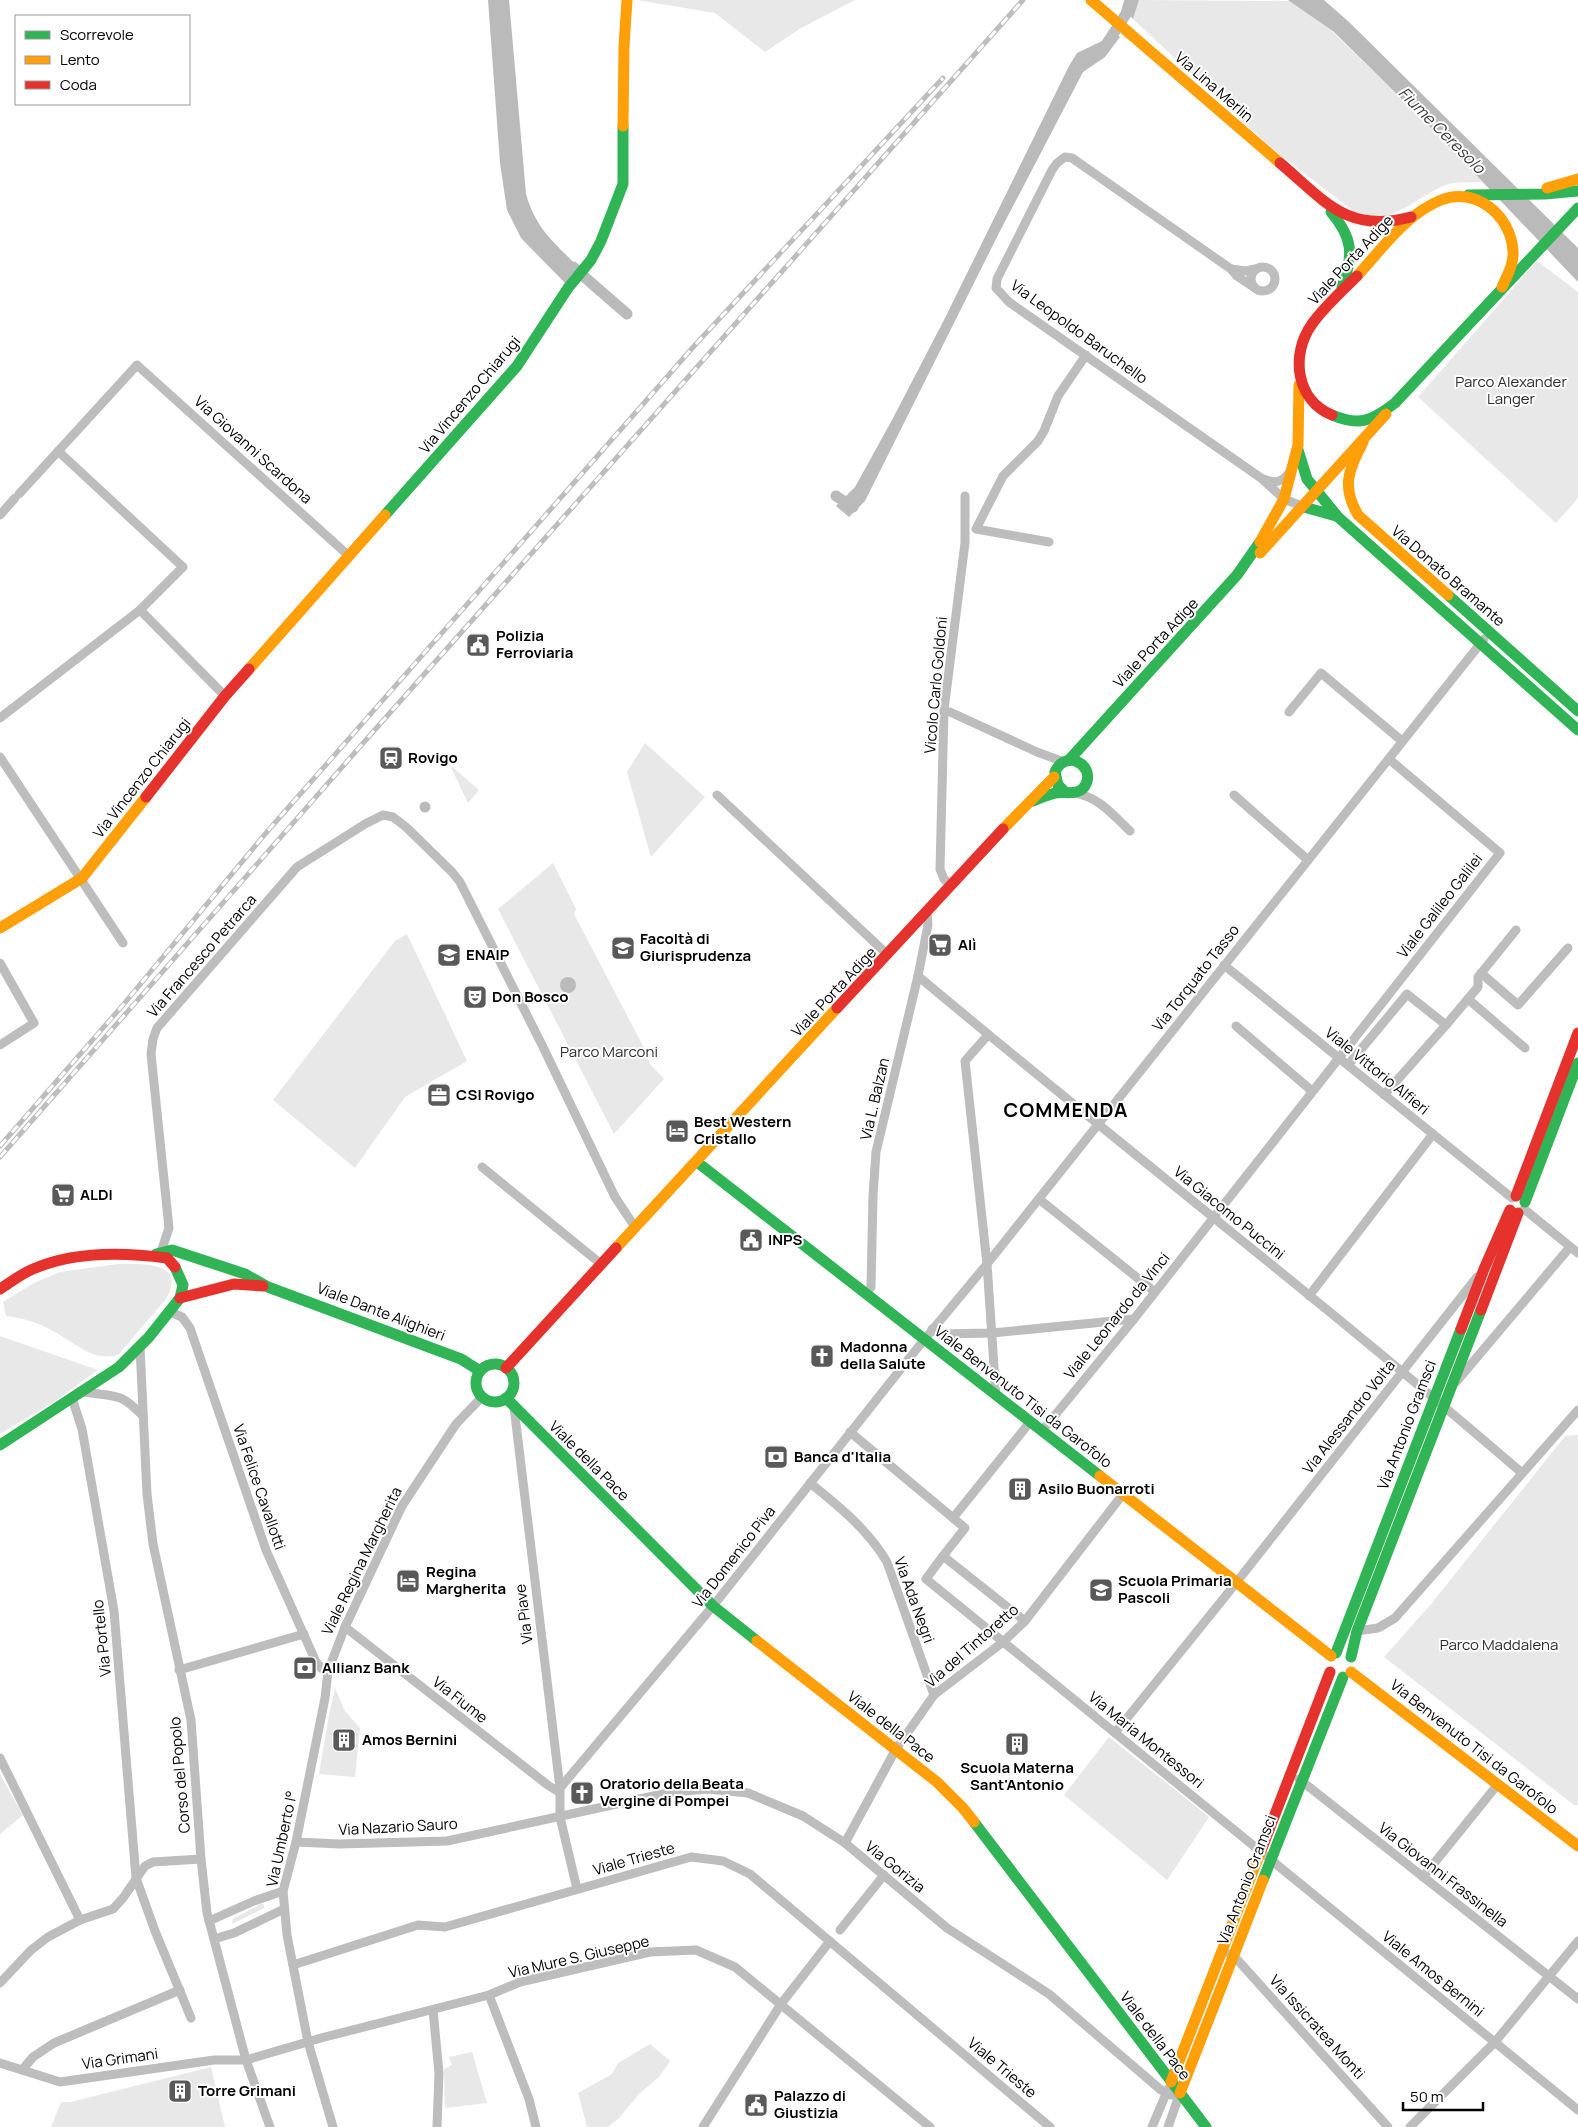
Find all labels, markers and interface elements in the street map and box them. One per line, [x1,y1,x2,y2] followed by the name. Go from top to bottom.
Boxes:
[15,15,190,105] legend
[60,24,134,45] text: Scorrevole
[1171,47,1258,127] street label: Via Lina Merlin
[60,49,100,70] text: Lento
[60,74,97,95] text: Coda
[1394,82,1491,179] water label: Fiume Ceresolo
[1303,210,1398,309] street label: Viale Porta Adige
[1007,275,1152,389] street label: Via Leopoldo Baruchello
[414,331,525,458] street label: Via Vincenzo Chiarugi
[1455,371,1567,409] park label: Parco Alexander Langer
[190,391,317,508] street label: Via Giovanni Scardona
[1387,520,1510,631] street label: Via Donato Bramante
[1108,593,1203,692] street label: Viale Porta Adige
[919,616,952,754] street label: Vicolo Carlo Goldoni
[496,625,573,663] place label: Polizia Ferroviaria
[465,632,491,658] public building icon: Polizia Ferroviaria
[88,713,195,842] street label: Via Vincenzo Chiarugi
[378,745,404,771] station icon: Rovigo
[408,747,458,768] place label: Rovigo
[1392,849,1487,962] street label: Viale Galileo Galilei
[142,889,261,1022] street label: Via Francesco Petrarca
[1147,920,1244,1035] street label: Via Torquato Tasso
[640,928,751,966] place label: Facoltà di Giurisprudenza
[927,932,953,958] supermarket icon: Alì
[958,934,976,955] place label: Alì
[610,935,636,961] school or university icon: Facoltà di Giurisprudenza
[436,942,462,968] school or university icon: ENAIP
[786,942,881,1041] street label: Viale Porta Adige
[466,944,510,965] place label: ENAIP
[462,984,488,1010] theatre icon: Don Bosco
[492,986,569,1007] place label: Don Bosco
[1321,1022,1434,1119] street label: Viale Vittorio Alfieri
[560,1041,658,1062] park label: Parco Marconi
[855,1056,894,1142] street label: Via L. Balzan
[426,1082,452,1108] office icon: CSI Rovigo
[456,1084,534,1105] place label: CSI Rovigo
[1003,1096,1129,1123] district label: COMMENDA
[694,1111,791,1149] place label: Best Western Cristallo
[664,1118,690,1144] hotel icon: Best Western Cristallo
[1169,1161,1289,1264] street label: Via Giacomo Puccini
[50,1182,76,1208] supermarket icon: ALDI
[80,1184,113,1205] place label: ALDI
[738,1227,764,1253] public building icon: INPS
[768,1229,803,1250] place label: INPS
[1059,1248,1174,1383] street label: Viale Leonardo da Vinci
[314,1277,448,1346] street label: Viale Dante Alighieri
[930,1321,1117,1473] street label: Viale Benvenuto Tisi da Garofolo
[840,1336,926,1374] place label: Madonna della Salute
[809,1343,835,1369] church icon: Madonna della Salute
[1297,1355,1400,1478] street label: Via Alessandro Volta
[1372,1357,1441,1493] street label: Via Antonio Gramsci
[545,1416,634,1506] street label: Viale della Pace
[228,1421,291,1552] street label: Via Felice Cavallotti
[763,1444,789,1470] bank icon: Banca d'Italia
[794,1446,891,1467] place label: Banca d'Italia
[1007,1476,1033,1502] building icon: Asilo Buonarroti
[1038,1478,1155,1499] place label: Asilo Buonarroti
[316,1483,407,1638] street label: Viale Regina Margherita
[687,1501,780,1612] street label: Via Domenico Piva
[889,1554,940,1646] street label: Via Ada Negri
[426,1561,506,1599] place label: Regina Margherita
[395,1568,421,1594] hotel icon: Regina Margherita
[1118,1570,1232,1608] place label: Scuola Primaria Pascoli
[1088,1577,1114,1603] school or university icon: Scuola Primaria Pascoli
[509,1583,538,1645] street label: Via Piave
[87,1598,116,1678] street label: Via Portello
[920,1599,1023,1692] street label: Via del Tintoretto
[1440,1634,1558,1655] park label: Parco Maddalena
[292,1655,318,1681] bank icon: Allianz Bank
[322,1657,410,1678] place label: Allianz Bank
[428,1671,493,1728] street label: Via Fiume
[1386,1674,1563,1819] street label: Via Benvenuto Tisi da Garofolo
[843,1686,940,1768] street label: Viale della Pace
[1084,1686,1209,1793] street label: Via Maria Montessori
[164,1716,195,1834] street label: Corso del Popolo
[331,1727,357,1753] building icon: Amos Bernini
[362,1729,457,1750] place label: Amos Bernini
[1004,1731,1030,1757] building icon: Scuola Materna Sant'Antonio
[960,1757,1074,1795] place label: Scuola Materna Sant'Antonio
[600,1773,744,1811] place label: Oratorio della Beata Vergine di Pompei
[569,1780,595,1806] church icon: Oratorio della Beata Vergine di Pompei
[261,1789,302,1889] street label: Via Umberto I°
[1212,1812,1281,1948] street label: Via Antonio Gramsci
[338,1813,458,1840] street label: Via Nazario Sauro
[1374,1817,1513,1932] street label: Via Giovanni Frassinella
[861,1836,930,1897] street label: Via Gorizia
[591,1837,677,1880] street label: Viale Trieste
[1378,1926,1489,2021] street label: Viale Amos Bernini
[506,1930,651,1983] street label: Via Mure S. Giuseppe
[1265,1970,1370,2083] street label: Via Issicratea Monti
[1115,1987,1196,2084] street label: Viale della Pace
[963,2033,1041,2103] street label: Viale Trieste
[81,2043,159,2074] street label: Via Grimani
[167,2078,193,2104] building icon: Torre Grimani
[198,2080,296,2101] place label: Torre Grimani
[1403,2080,1483,2112] scale bar
[774,2085,846,2123] place label: Palazzo di Giustizia
[1410,2086,1444,2107] text: 50 m
[743,2092,769,2118] public building icon: Palazzo di Giustizia

